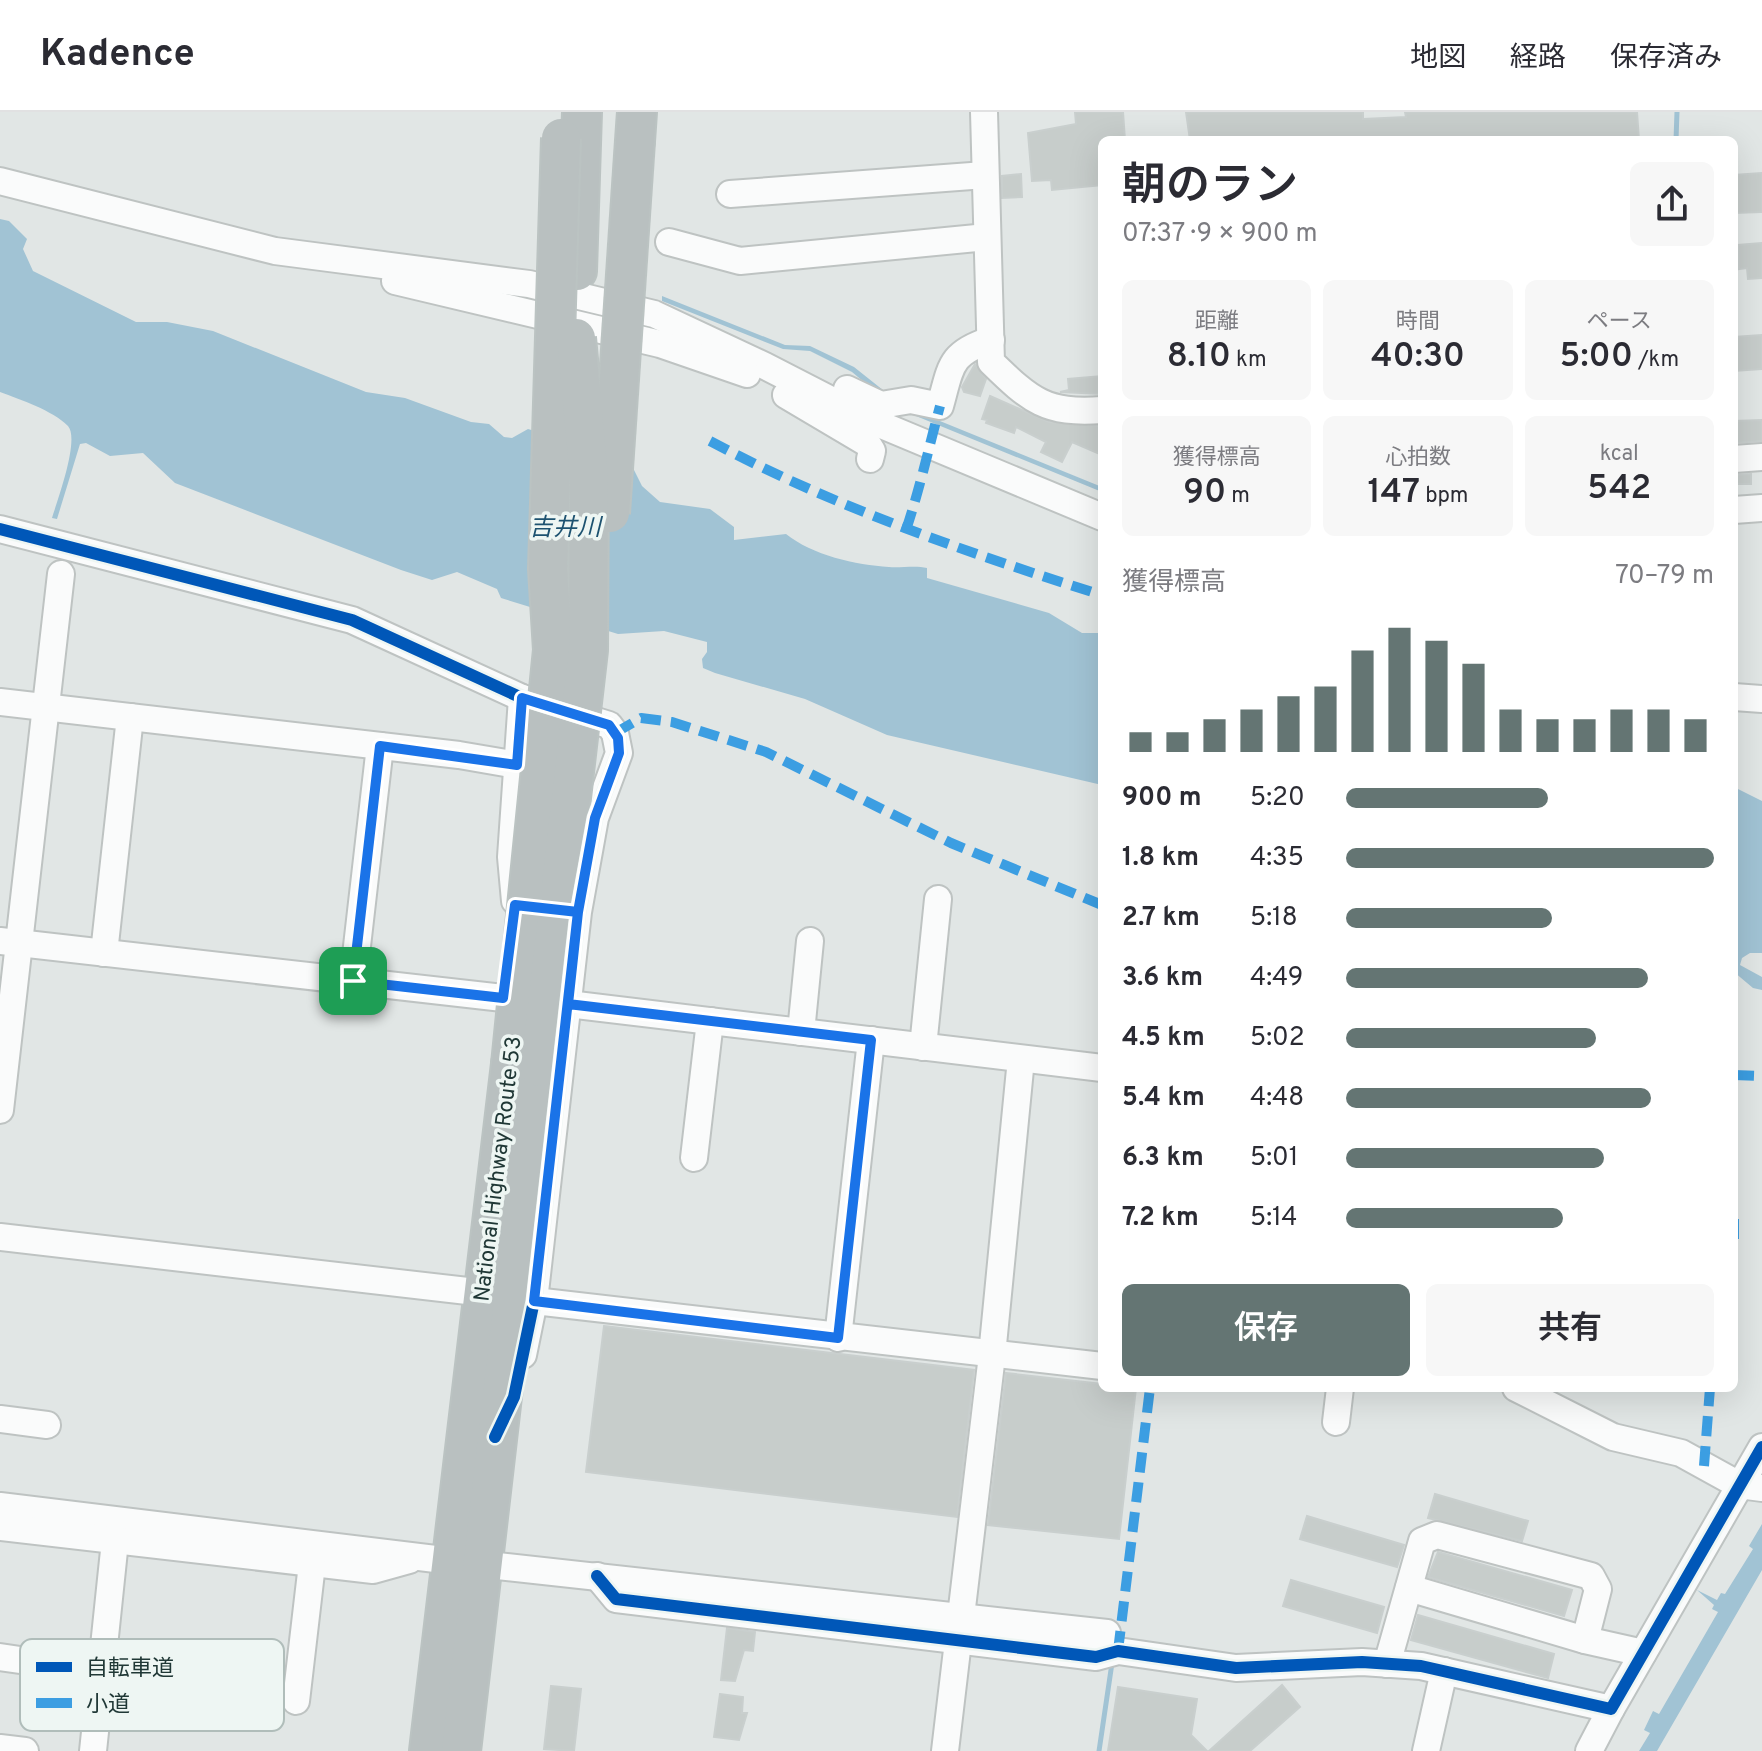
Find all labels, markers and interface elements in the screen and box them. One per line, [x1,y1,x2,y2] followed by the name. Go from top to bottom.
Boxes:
[40,31,195,80] text: Kadence
[1410,41,1466,77] text: 地図
[1510,41,1566,77] text: 経路
[1610,41,1722,77] text: 保存済み
[1122,160,1298,216] text: 朝のラン
[1630,162,1714,246] button: share
[1122,218,1318,251] text: 07:37 · 9 × 900 m
[1195,309,1239,336] text: 距離
[1396,309,1440,336] text: 時間
[1587,309,1652,336] text: ペース
[1167,336,1231,379] text: 8.10
[1371,336,1465,379] text: 40:30
[1560,336,1633,379] text: 5:00
[1231,347,1267,374] text: km
[1633,347,1679,374] text: /km
[1600,441,1639,468] text: kcal
[1173,445,1261,472] text: 獲得標高
[1385,445,1451,472] text: 心拍数
[1587,468,1651,511] text: 542
[1183,472,1226,515] text: 90
[1367,472,1420,515] text: 147
[1226,483,1250,510] text: m
[1420,483,1469,510] text: bpm
[529,514,604,544] water label: 吉井川
[1615,560,1714,593] text: 70–79 m
[1122,567,1226,600] text: 獲得標高
[1122,782,1202,815] text: 900 m
[1250,782,1305,815] text: 5:20
[1122,842,1199,875] text: 1.8 km
[1250,842,1304,875] text: 4:35
[1122,902,1200,935] text: 2.7 km
[1250,902,1298,935] text: 5:18
[319,947,387,1015] pin
[331,959,375,1003] icon: arrive
[1122,962,1203,995] text: 3.6 km
[1250,962,1303,995] text: 4:49
[1122,1022,1205,1055] text: 4.5 km
[1250,1022,1305,1055] text: 5:02
[469,1035,529,1303] street label: National Highway Route 53
[1122,1082,1205,1115] text: 5.4 km
[1250,1082,1304,1115] text: 4:48
[1122,1142,1204,1175] text: 6.3 km
[1250,1142,1298,1175] text: 5:01
[1122,1202,1199,1235] text: 7.2 km
[1250,1202,1297,1235] text: 5:14
[1122,1284,1410,1376] button: 保存
[1426,1284,1714,1376] button: 共有
[20,1639,284,1731] legend
[86,1656,174,1683] text: 自転車道
[86,1692,130,1719] text: 小道

